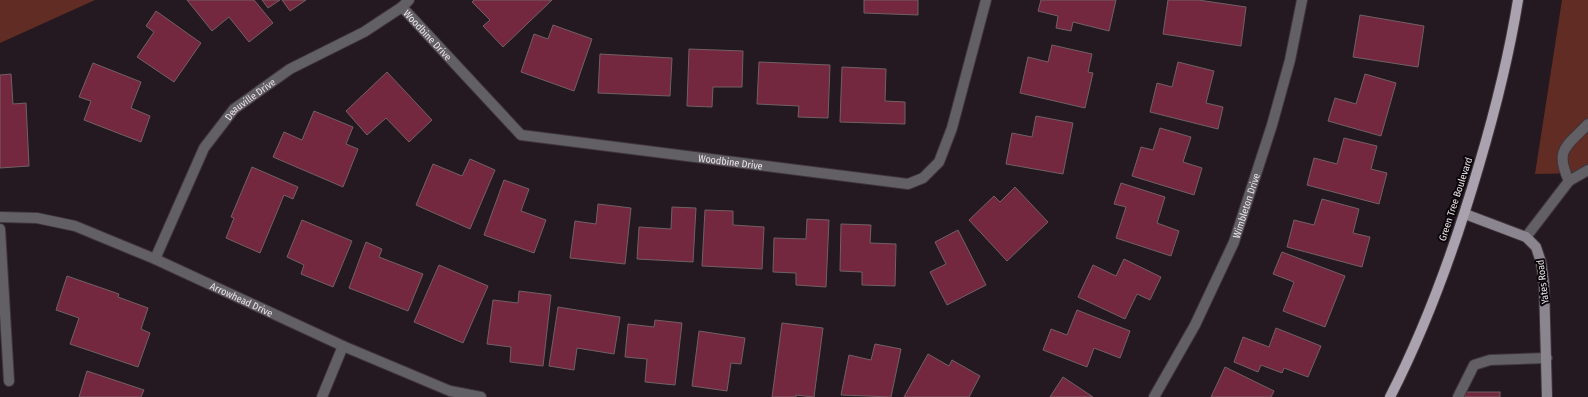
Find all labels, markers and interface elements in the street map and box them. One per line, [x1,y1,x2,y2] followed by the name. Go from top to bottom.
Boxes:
[401,8,454,63] street label: Woodbine Drive
[223,76,278,123] street label: Deauville Drive
[697,152,763,173] street label: Woodbine Drive
[1437,156,1475,243] street label: Green Tree Boulevard
[1231,172,1263,240] street label: Wimbleton Drive
[1534,259,1552,305] street label: Yates Road
[208,280,275,320] street label: Arrowhead Drive

